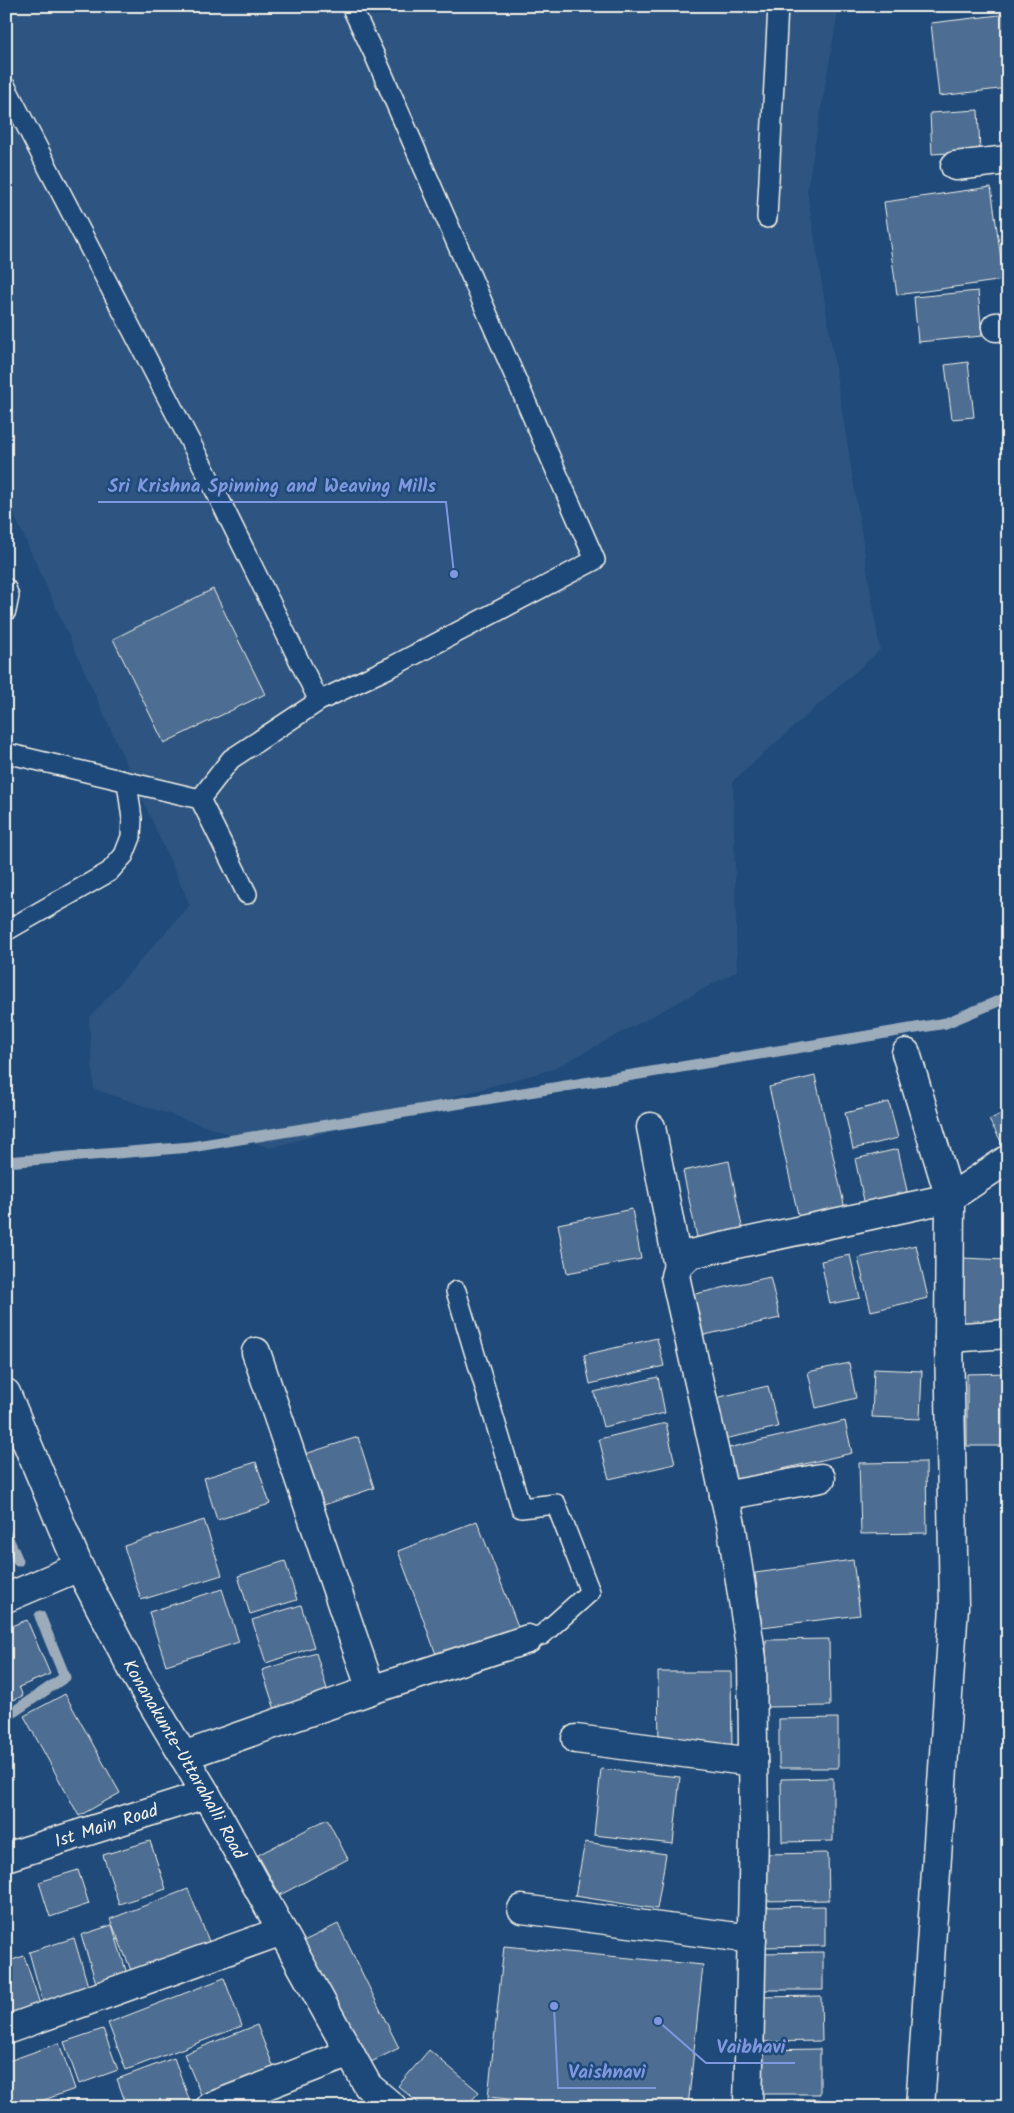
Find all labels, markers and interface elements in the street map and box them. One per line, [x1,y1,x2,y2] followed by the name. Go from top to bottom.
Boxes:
[98,468,446,502] callout: Sri Krishna Spinning and Weaving Mills
[108,472,436,502] text: Sri Krishna Spinning and Weaving Mills
[114,1655,253,1866] street label: Konanakunte-Uttarahalli Road
[51,1797,163,1857] street label: 1st Main Road
[706,2029,795,2063] callout: Vaibhavi
[717,2033,786,2063] text: Vaibhavi
[558,2054,656,2088] callout: Vaishnavi
[568,2058,647,2088] text: Vaishnavi

